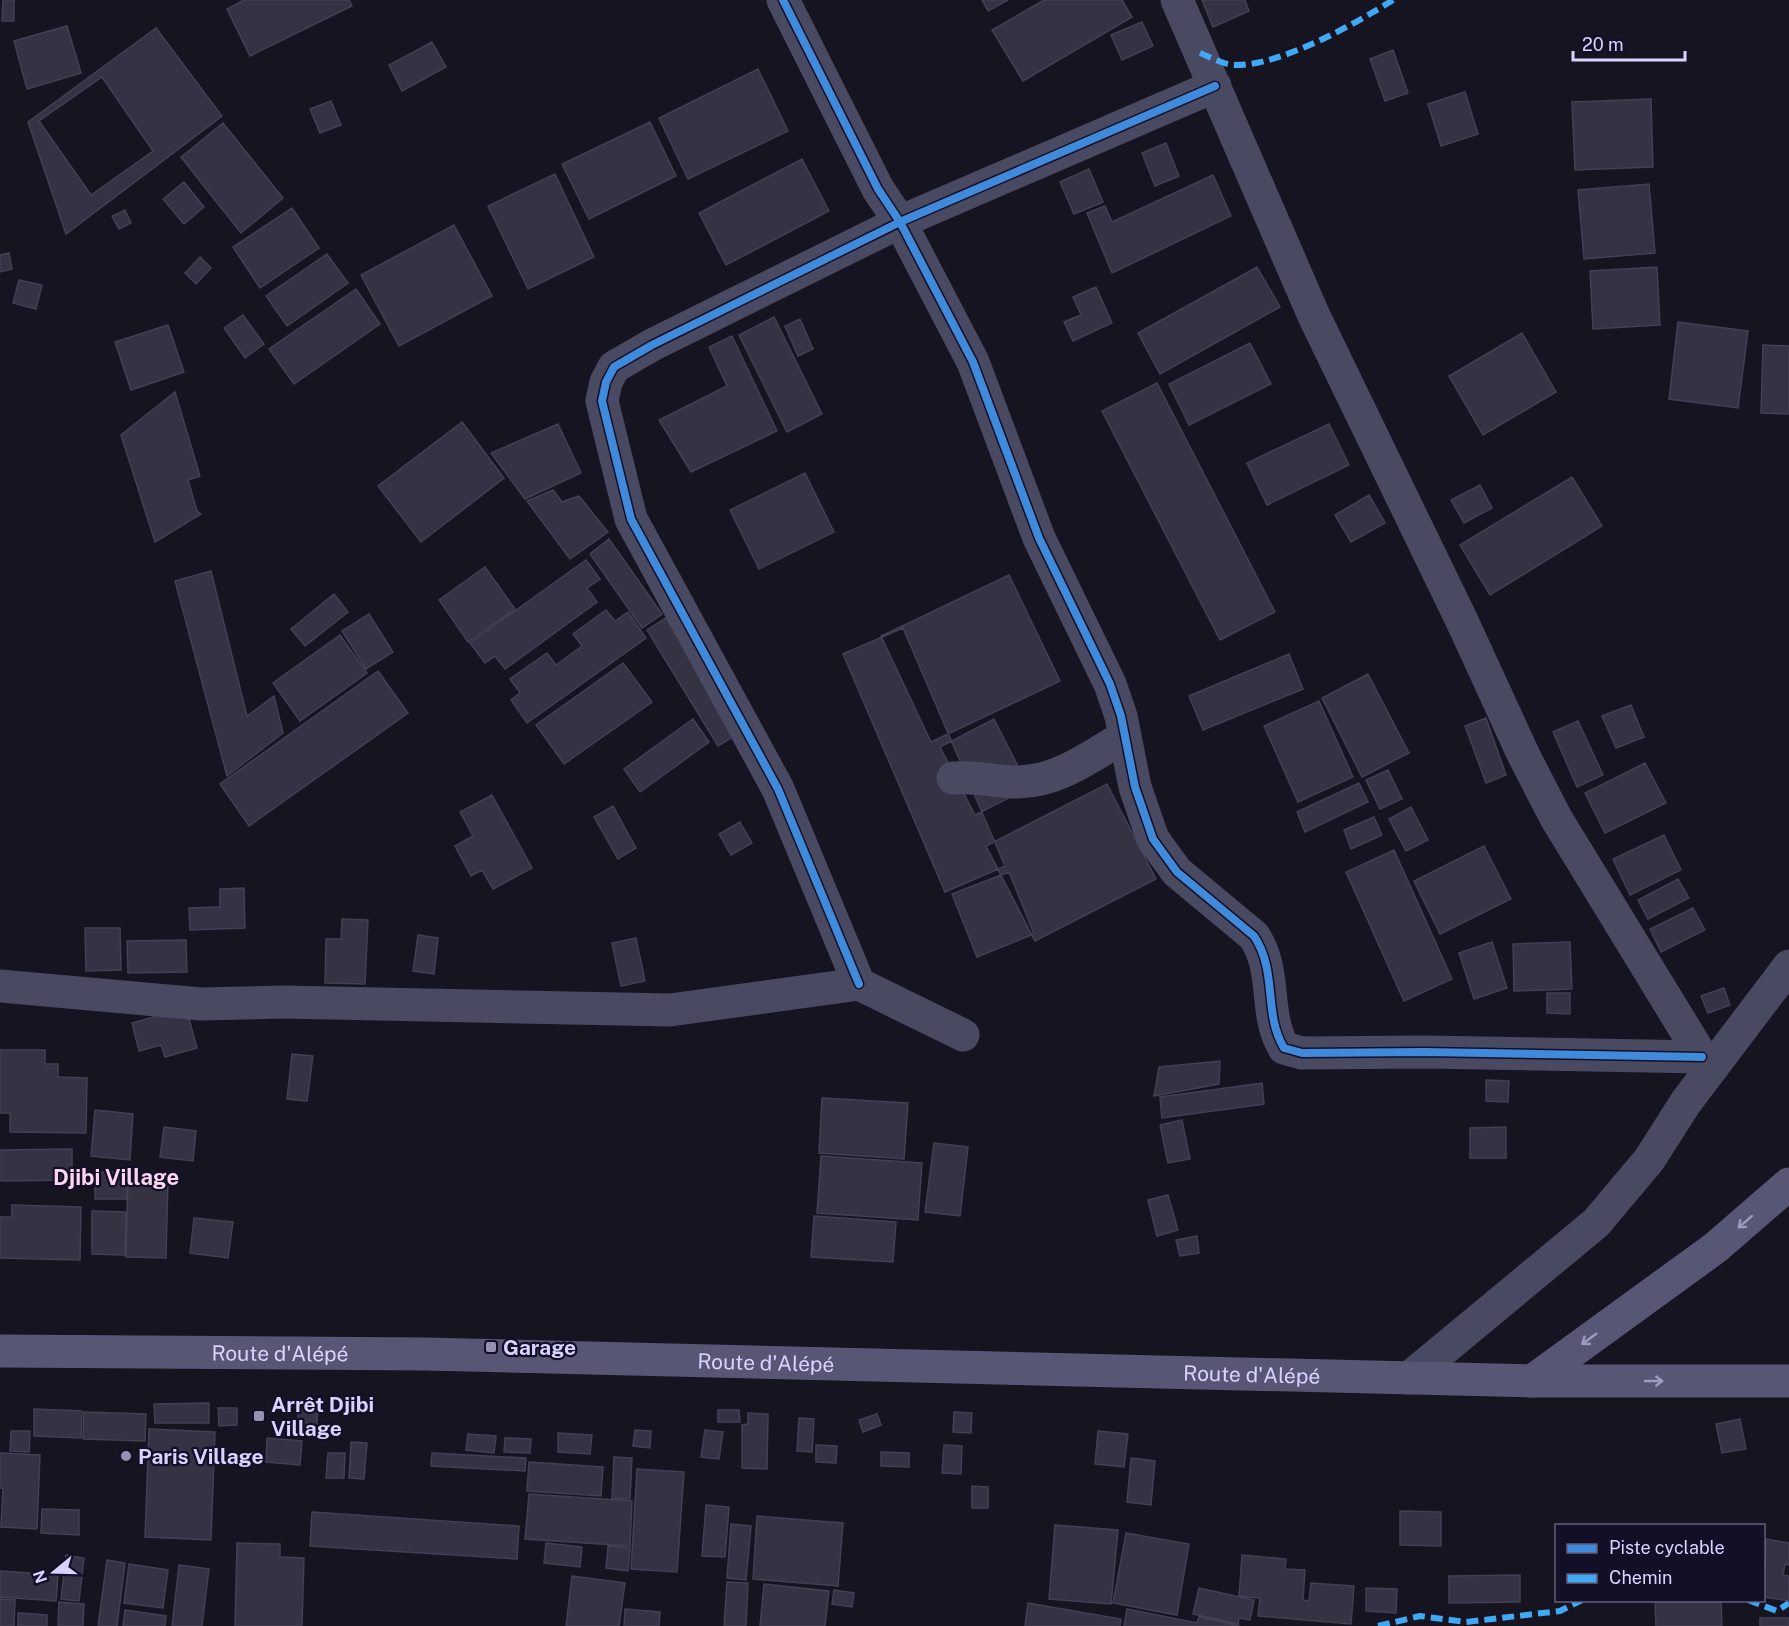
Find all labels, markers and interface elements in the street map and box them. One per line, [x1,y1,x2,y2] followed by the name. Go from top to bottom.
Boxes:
[1573,24,1686,62] scale bar
[1582,34,1624,55] text: 20 m
[53,1164,179,1190] district label: Djibi Village
[1738,1215,1753,1229] one-way arrow
[1581,1333,1597,1346] one-way arrow
[503,1335,576,1360] place label: Garage
[211,1340,349,1366] street label: Route d'Alépé
[484,1340,498,1354] marker: Garage
[697,1348,835,1376] street label: Route d'Alépé
[1183,1360,1321,1388] street label: Route d'Alépé
[1643,1375,1663,1387] one-way arrow
[271,1392,374,1441] place label: Arrêt Djibi Village
[252,1409,266,1423] marker: Arrêt Djibi Village
[138,1444,264,1469] place label: Paris Village
[119,1449,133,1463] marker: Paris Village
[1555,1524,1765,1602] legend
[1609,1537,1725,1558] text: Piste cyclable
[24,1542,84,1602] north arrow
[1609,1567,1673,1588] text: Chemin
[29,1568,51,1586] text: N

